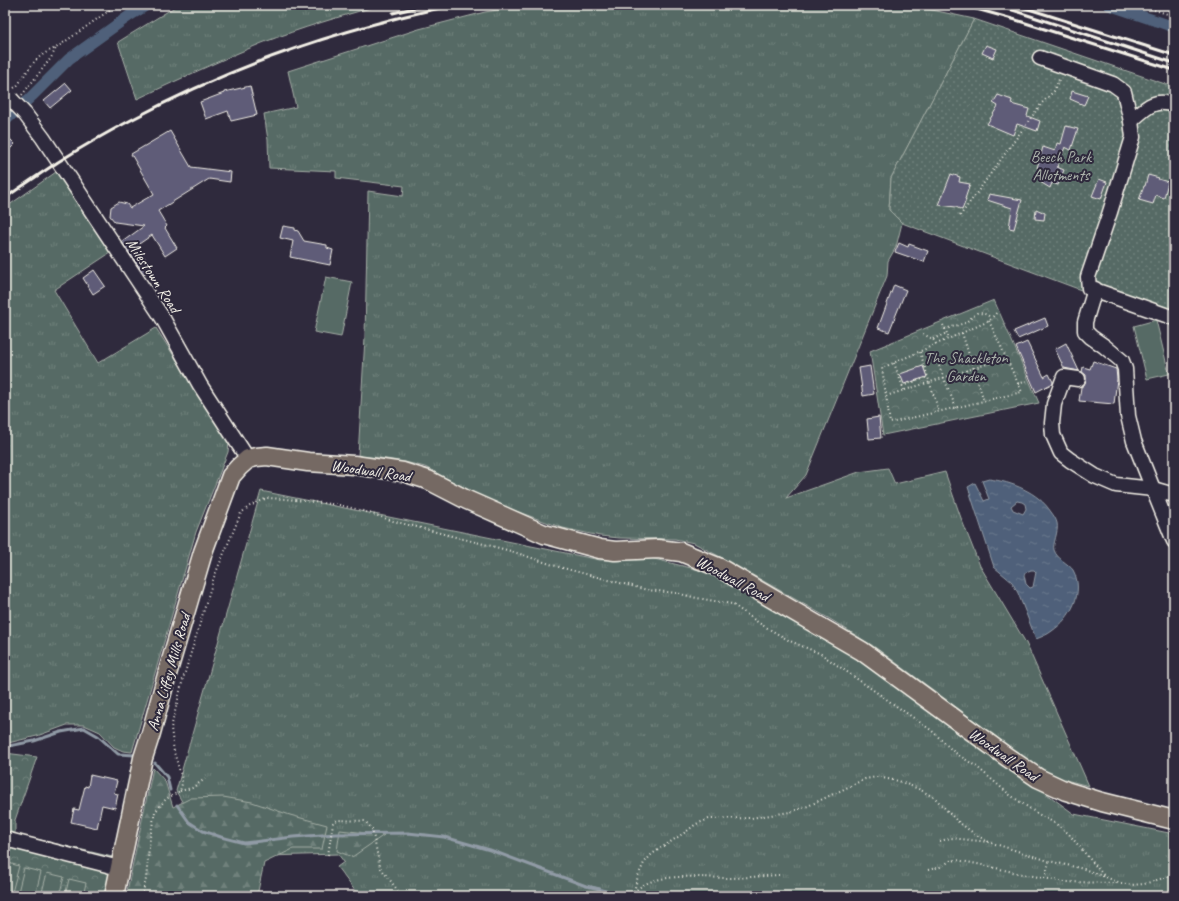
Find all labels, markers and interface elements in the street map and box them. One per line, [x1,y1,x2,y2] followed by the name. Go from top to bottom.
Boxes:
[1031,147,1092,185] park label: Beech Park Allotments
[122,234,186,319] street label: Milestown Road
[924,348,1009,386] park label: The Shackleton Garden
[330,456,415,487] street label: Woodwall Road
[693,551,775,608] street label: Woodwall Road
[143,609,196,733] street label: Anna Liffey Mills Road
[965,724,1044,788] street label: Woodwall Road

